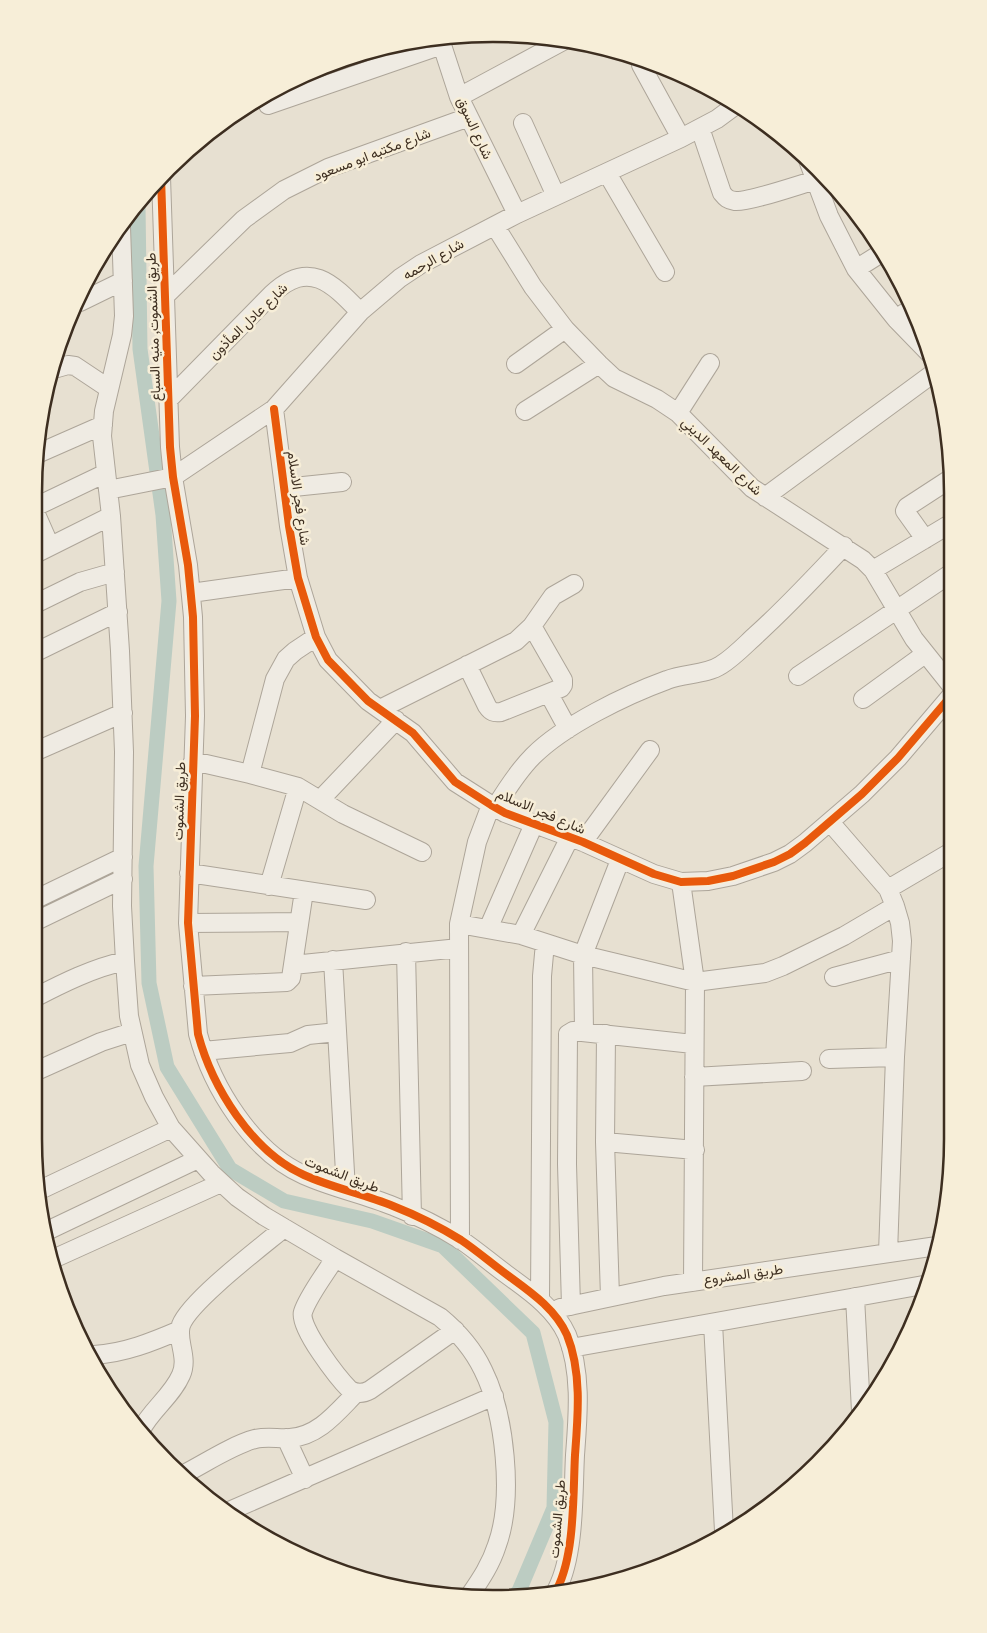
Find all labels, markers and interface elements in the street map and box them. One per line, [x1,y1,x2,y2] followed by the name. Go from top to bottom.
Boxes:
[451,94,498,163] street label: شارع السوق
[311,122,434,186] street label: شارع مكتبه ابو مسعود
[399,233,468,285] street label: شارع الرحمه
[140,252,167,402] street label: طريق الشموت, منيه السباع
[204,278,293,365] street label: شارع عادل المأذون
[676,412,767,501] street label: شارع المعهد الديني
[281,449,316,547] street label: شارع فجر الاسلام
[168,761,189,841] street label: طريق الشموت
[493,783,589,840] street label: شارع فجر الاسلام
[302,1151,382,1197] street label: طريق الشموت
[702,1259,784,1290] street label: طريق المشروع
[544,1479,569,1559] street label: طريق الشموت

